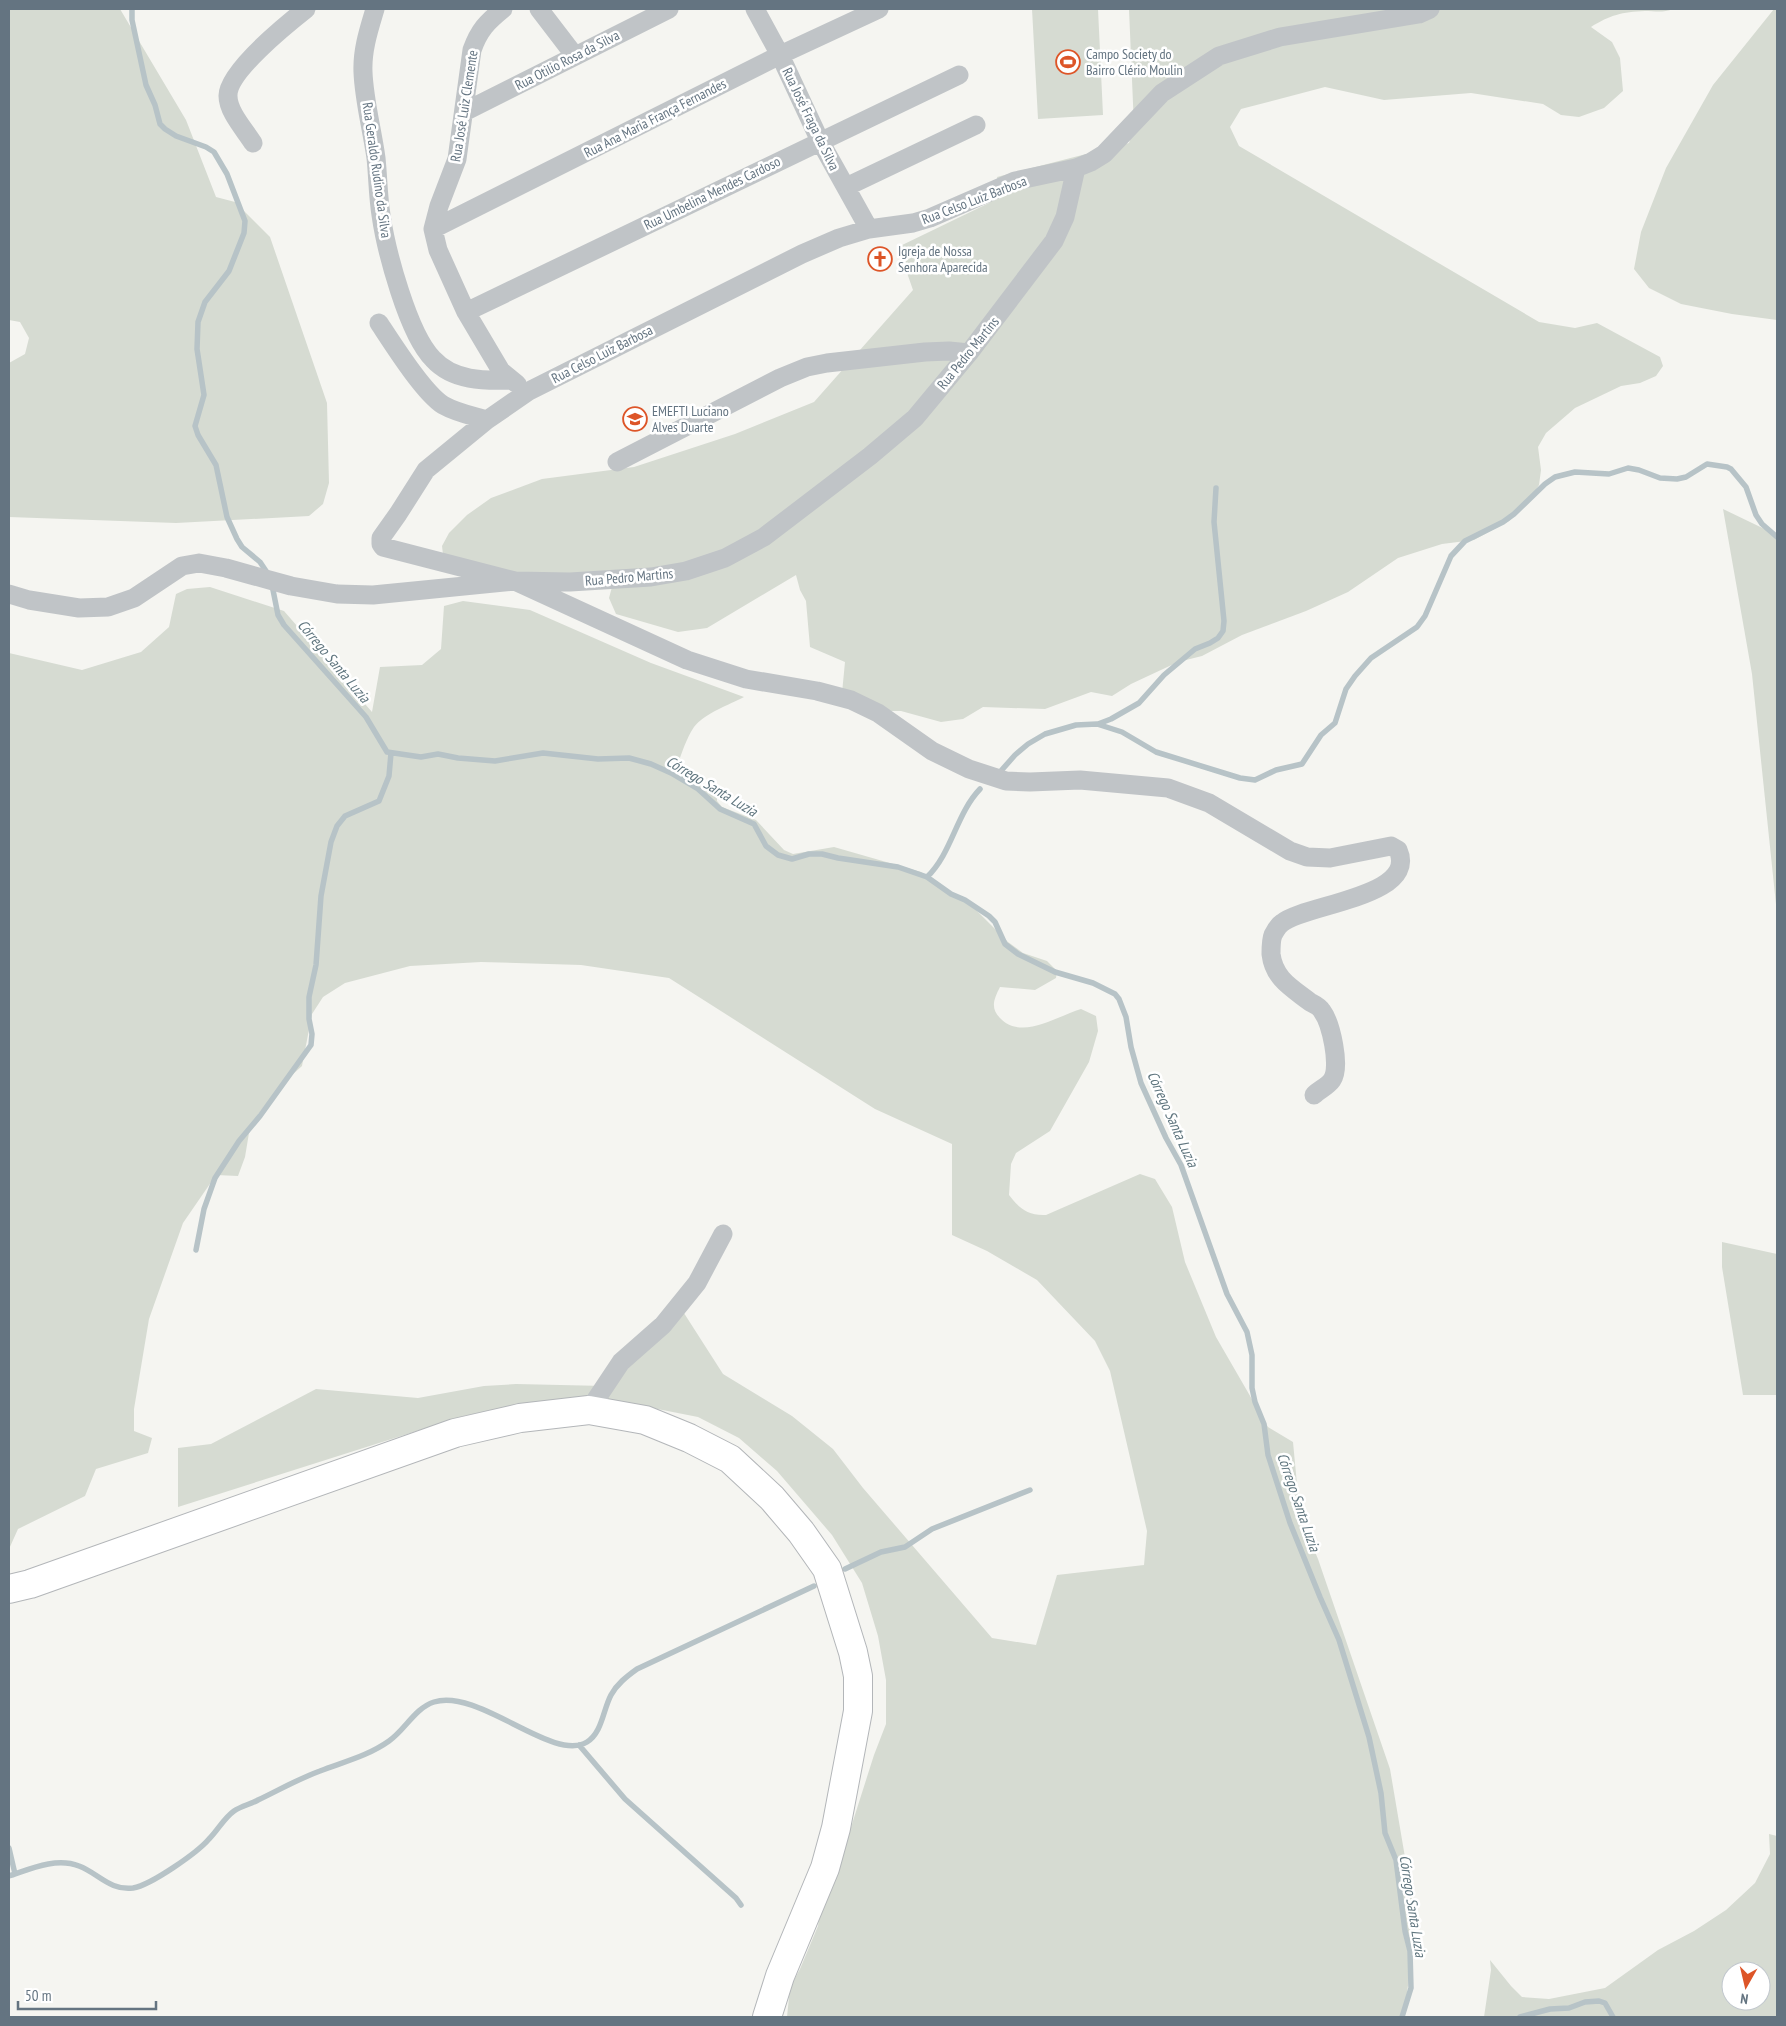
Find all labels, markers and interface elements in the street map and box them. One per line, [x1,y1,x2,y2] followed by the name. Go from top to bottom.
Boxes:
[512,26,622,94] street label: Rua Otilio Rosa da Silva
[1086,45,1183,79] place label: Campo Society do Bairro Clério Moulin
[446,49,482,163] street label: Rua José Luiz Clemente
[1055,49,1081,75] sports icon: Campo Society do Bairro Clério Moulin
[778,65,844,173] street label: Rua José Fraga da Silva
[581,74,729,162] street label: Rua Ana Maria França Fernandes
[359,101,395,239] street label: Rua Geraldo Rudino da Silva
[641,152,783,234] street label: Rua Umbelina Mendes Cardoso
[919,172,1029,228] street label: Rua Celso Luiz Barbosa
[898,242,988,276] place label: Igreja de Nossa Senhora Aparecida
[867,246,893,272] church icon: Igreja de Nossa Senhora Aparecida
[933,313,1003,393] street label: Rua Pedro Martins
[548,321,656,387] street label: Rua Celso Luiz Barbosa
[652,402,729,436] place label: EMEFTI Luciano Alves Duarte
[622,406,648,432] school or university icon: EMEFTI Luciano Alves Duarte
[584,564,674,590] street label: Rua Pedro Martins
[294,615,375,707] water label: Córrego Santa Luzia
[663,751,762,821] water label: Córrego Santa Luzia
[1143,1068,1203,1171] water label: Córrego Santa Luzia
[1273,1450,1325,1555] water label: Córrego Santa Luzia
[1396,1854,1431,1959] water label: Córrego Santa Luzia
[1721,1961,1771,2011] north arrow
[18,1978,155,2010] scale bar
[25,1986,51,2005] text: 50 m
[1739,1989,1749,2008] text: N

